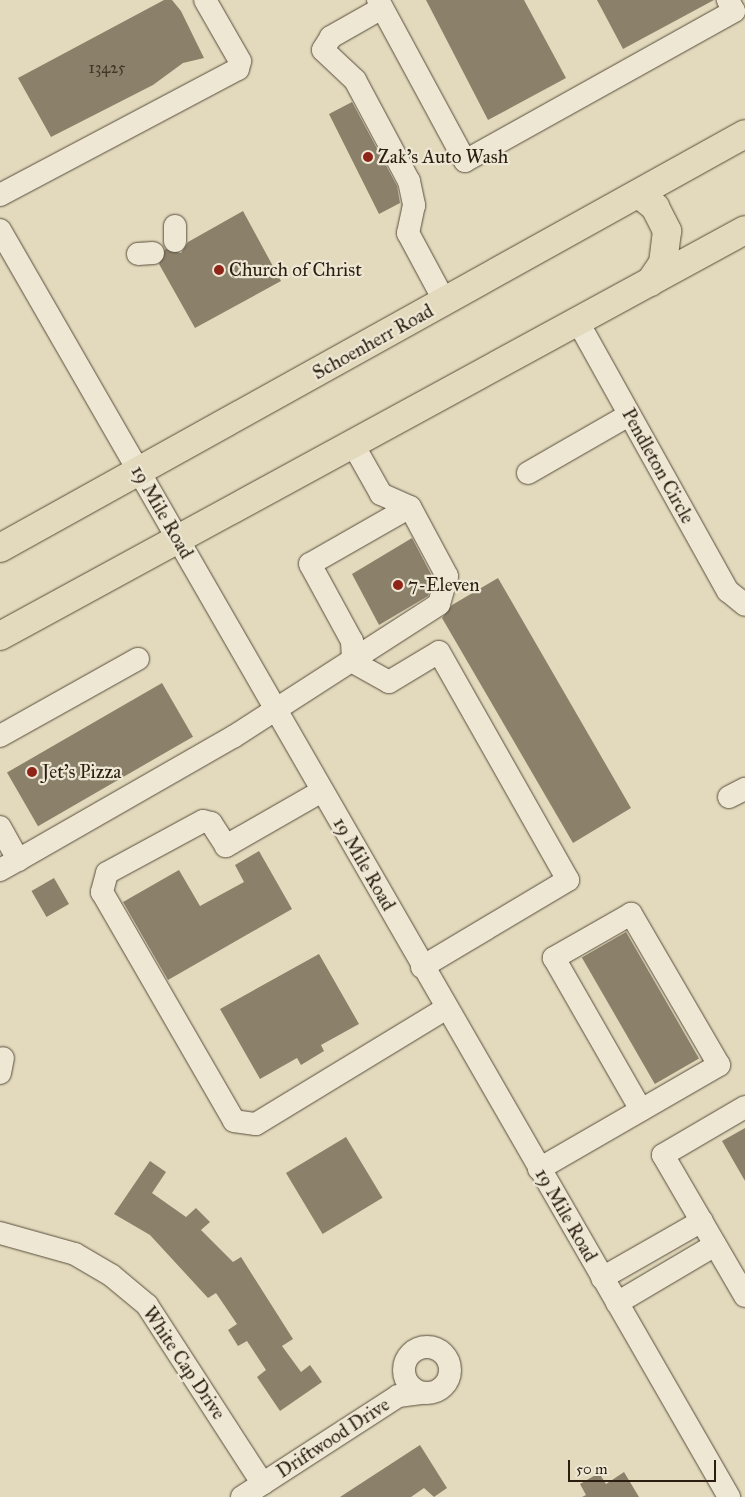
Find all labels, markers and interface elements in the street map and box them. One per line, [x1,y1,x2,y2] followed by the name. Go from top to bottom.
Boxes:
[89,58,125,78] house number: 13425
[378,146,508,168] place label: Zak's Auto Wash
[362,151,374,163] marker: Zak's Auto Wash
[229,259,362,281] place label: Church of Christ
[213,264,225,276] marker: Church of Christ
[309,299,437,385] street label: Schoenherr Road
[617,404,699,528] street label: Pendleton Circle
[126,461,198,563] street label: 19 Mile Road
[408,574,480,596] place label: 7-Eleven
[392,579,404,591] marker: 7-Eleven
[42,761,121,783] place label: Jet's Pizza
[26,766,38,778] marker: Jet's Pizza
[328,813,400,915] street label: 19 Mile Road
[530,1164,602,1266] street label: 19 Mile Road
[138,1302,230,1424] street label: White Cap Drive
[272,1393,394,1483] street label: Driftwood Drive
[570,1450,718,1482] scale bar
[576,1460,608,1478] text: 50 m

